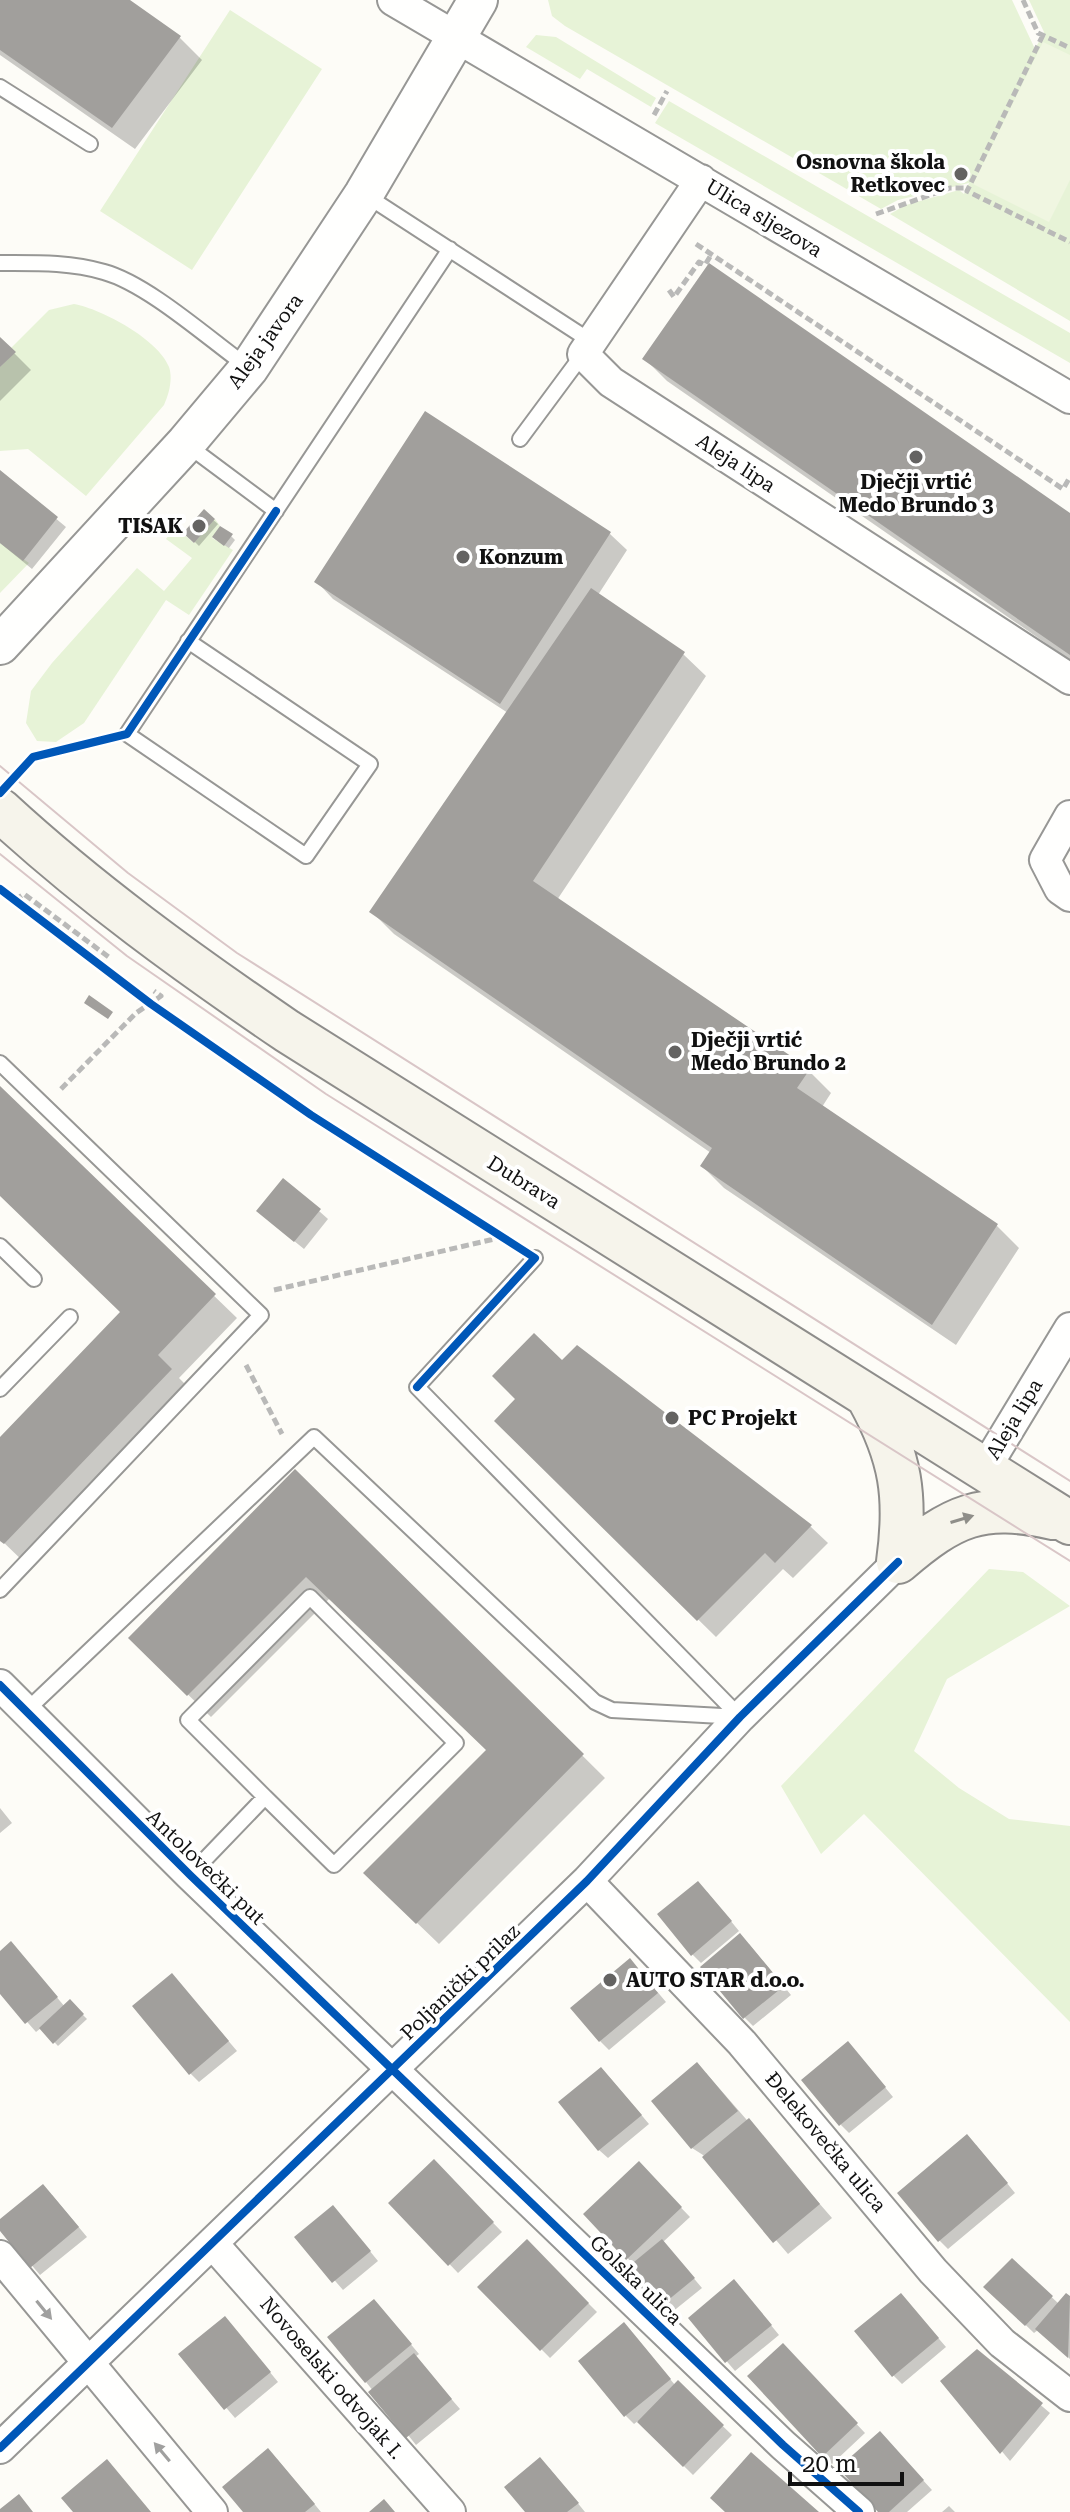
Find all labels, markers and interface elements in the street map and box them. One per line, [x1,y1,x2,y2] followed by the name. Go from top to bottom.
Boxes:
[796,150,945,197] place label: Osnovna škola Retkovec
[952,165,970,183] marker: Osnovna škola Retkovec
[701,174,827,262] street label: Ulica sljezova
[222,289,308,393] street label: Aleja javora
[692,429,780,498] street label: Aleja lipa
[907,448,925,466] marker: Dječji vrtić Medo Brundo 3
[839,470,993,517] place label: Dječji vrtić Medo Brundo 3
[118,514,183,538] place label: TISAK
[190,517,208,535] marker: TISAK
[479,545,563,569] place label: Konzum
[454,548,472,566] marker: Konzum
[691,1028,846,1075] place label: Dječji vrtić Medo Brundo 2
[666,1043,684,1061] marker: Dječji vrtić Medo Brundo 2
[483,1150,565,1214] street label: Dubrava
[981,1374,1047,1464] street label: Aleja lipa
[688,1406,797,1430] place label: PC Projekt
[663,1409,681,1427] marker: PC Projekt
[950,1512,974,1524] one-way arrow
[142,1805,270,1930] street label: Antolovečki put
[395,1919,525,2045] street label: Poljanički prilaz
[626,1968,805,1992] place label: AUTO STAR d.o.o.
[601,1971,619,1989] marker: AUTO STAR d.o.o.
[760,2067,892,2217] street label: Đelekovečka ulica
[585,2230,687,2330] street label: Golska ulica
[255,2292,409,2464] street label: Novoselski odvojak I.
[35,2299,52,2320] one-way arrow
[790,2436,902,2486] scale bar
[154,2443,171,2463] one-way arrow
[802,2450,857,2478] text: 20 m

